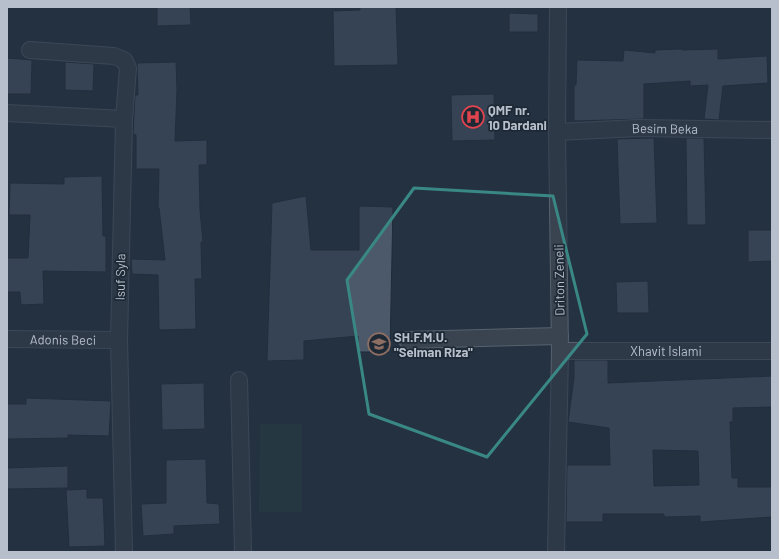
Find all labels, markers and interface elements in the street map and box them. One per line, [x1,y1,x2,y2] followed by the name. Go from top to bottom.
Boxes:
[488,102,547,133] place label: QMF nr. 10 Dardani
[460,104,486,130] hospital icon: QMF nr. 10 Dardani
[631,120,698,137] street label: Besim Beka
[550,244,568,316] street label: Driton Zeneli
[112,253,128,301] street label: Isuf Syla
[394,329,473,360] place label: SH.F.M.U. "Selman Riza"
[30,331,96,348] street label: Adonis Beci
[366,331,392,357] school or university icon: SH.F.M.U. "Selman Riza"
[630,343,702,359] street label: Xhavit Islami

